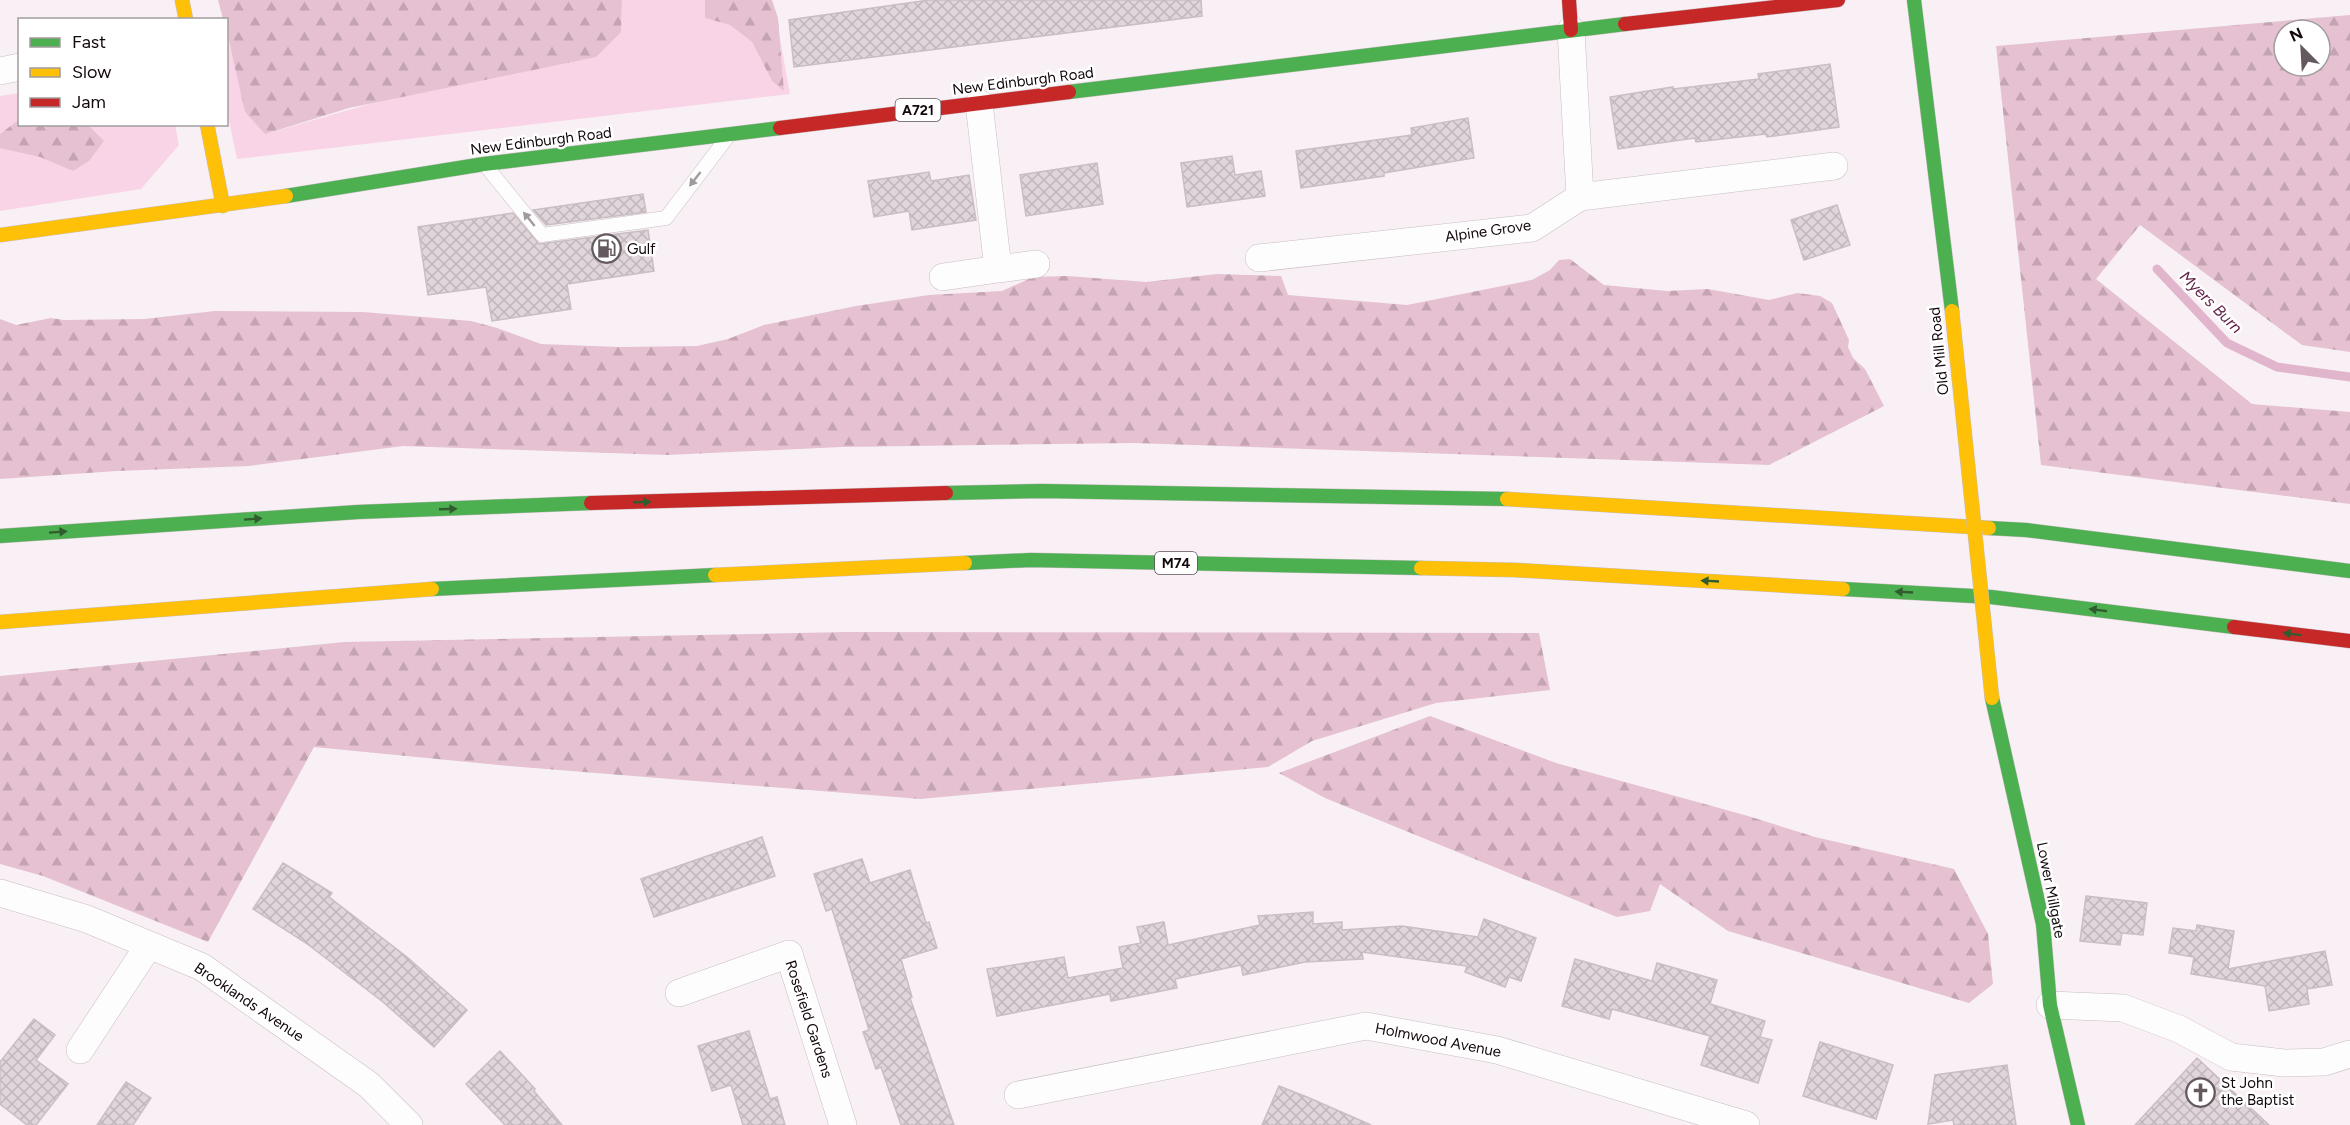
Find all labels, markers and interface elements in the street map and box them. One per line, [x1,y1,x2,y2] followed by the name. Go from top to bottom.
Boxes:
[18,18,228,126] legend
[2272,18,2332,78] north arrow
[2287,24,2306,46] text: N
[72,31,106,53] text: Fast
[72,61,111,83] text: Slow
[951,63,1095,99] street label: New Edinburgh Road
[72,91,106,113] text: Jam
[896,99,940,121] road number: A721
[469,123,613,159] street label: New Edinburgh Road
[689,171,702,187] one-way arrow
[522,211,535,227] one-way arrow
[1444,216,1532,246] street label: Alpine Grove
[590,233,622,265] fuel station icon: Gulf
[627,240,656,258] place label: Gulf
[2176,267,2246,337] water label: Myers Burn
[1925,306,1953,396] street label: Old Mill Road
[633,497,652,506] one-way arrow
[438,504,457,513] one-way arrow
[243,514,262,524] one-way arrow
[49,528,68,537] one-way arrow
[1155,552,1197,574] road number: M74
[1700,576,1719,585] one-way arrow
[1895,588,1914,597] one-way arrow
[2089,605,2108,615] one-way arrow
[2282,629,2301,638] one-way arrow
[2033,840,2069,940] street label: Lower Millgate
[781,958,837,1080] street label: Rosefield Gardens
[191,959,307,1045] street label: Brooklands Avenue
[1373,1019,1503,1061] street label: Holmwood Avenue
[2221,1074,2295,1109] place label: St John the Baptist
[2184,1076,2216,1108] church icon: St John the Baptist

